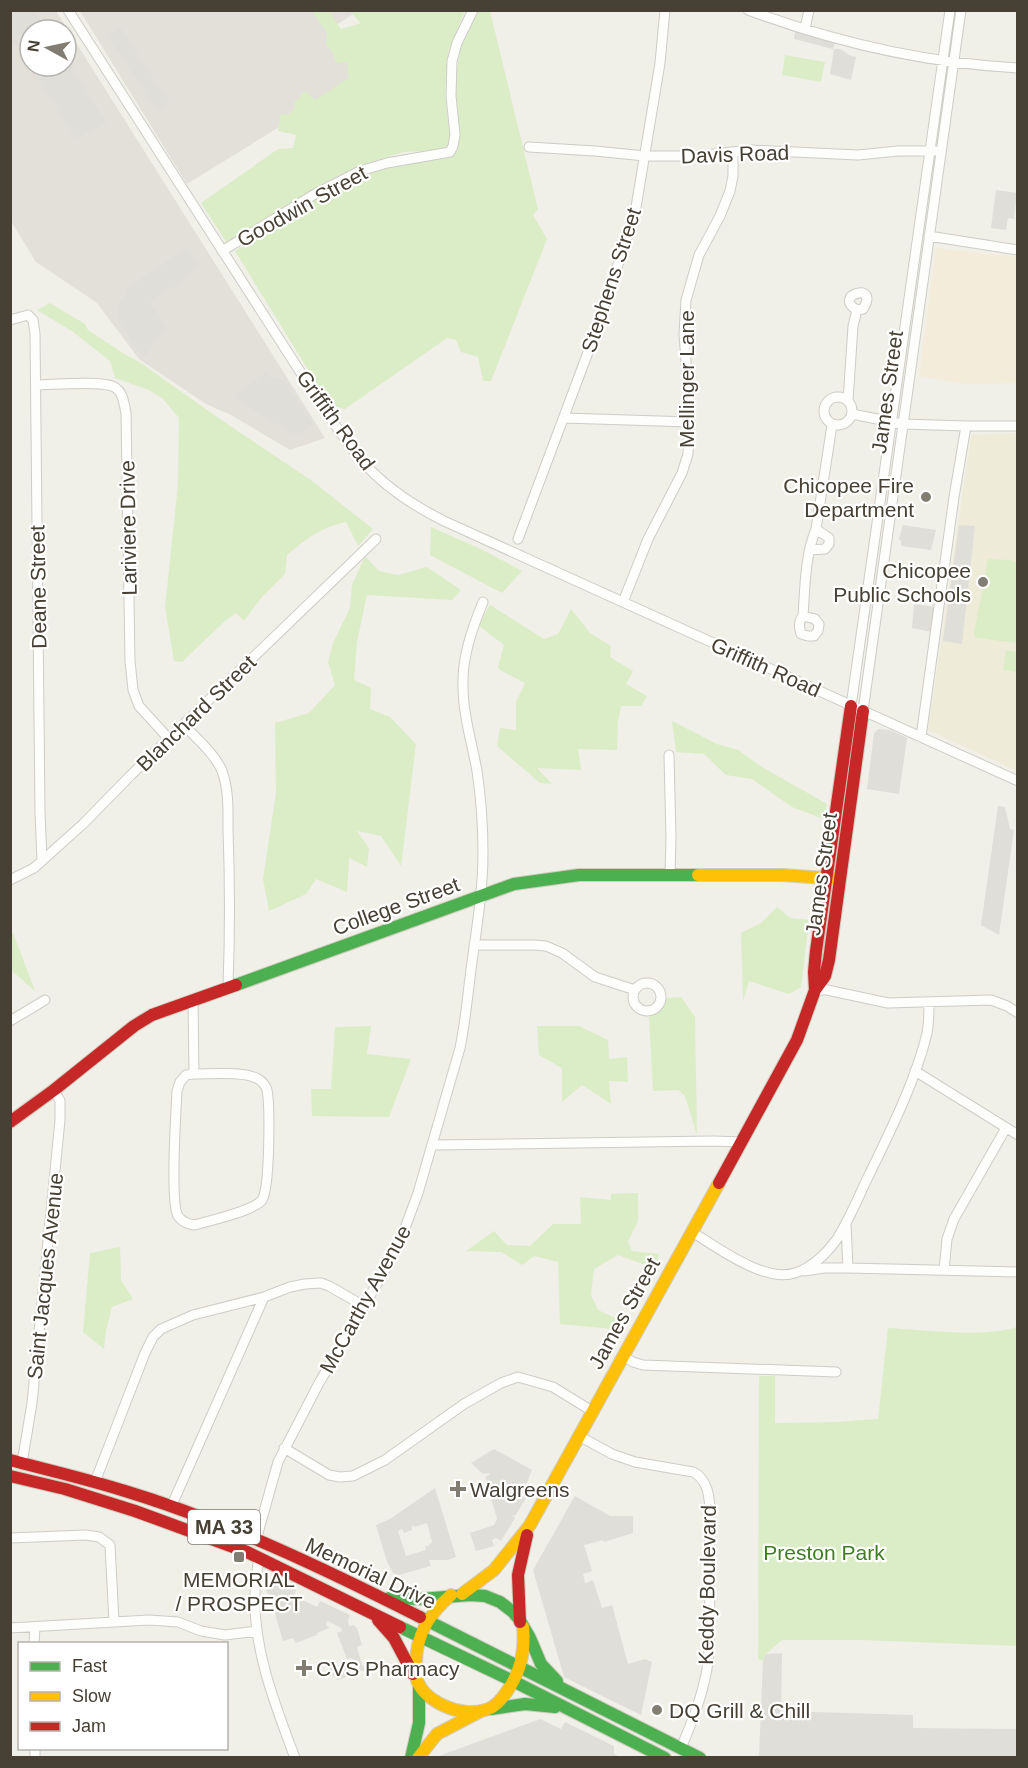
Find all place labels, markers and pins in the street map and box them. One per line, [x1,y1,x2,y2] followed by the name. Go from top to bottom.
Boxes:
[783,474,914,521] place label: Chicopee Fire Department
[919,490,933,504] marker: Chicopee Fire Department
[833,559,971,606] place label: Chicopee Public Schools
[976,575,990,589] marker: Chicopee Public Schools
[470,1478,570,1501] place label: Walgreens
[451,1482,465,1496] marker: Walgreens
[232,1550,246,1564] marker: MEMORIAL / PROSPECT
[175,1568,303,1615] place label: MEMORIAL / PROSPECT
[316,1657,460,1680] place label: CVS Pharmacy
[297,1661,311,1675] marker: CVS Pharmacy
[669,1699,810,1722] place label: DQ Grill & Chill
[650,1703,664,1717] marker: DQ Grill & Chill

